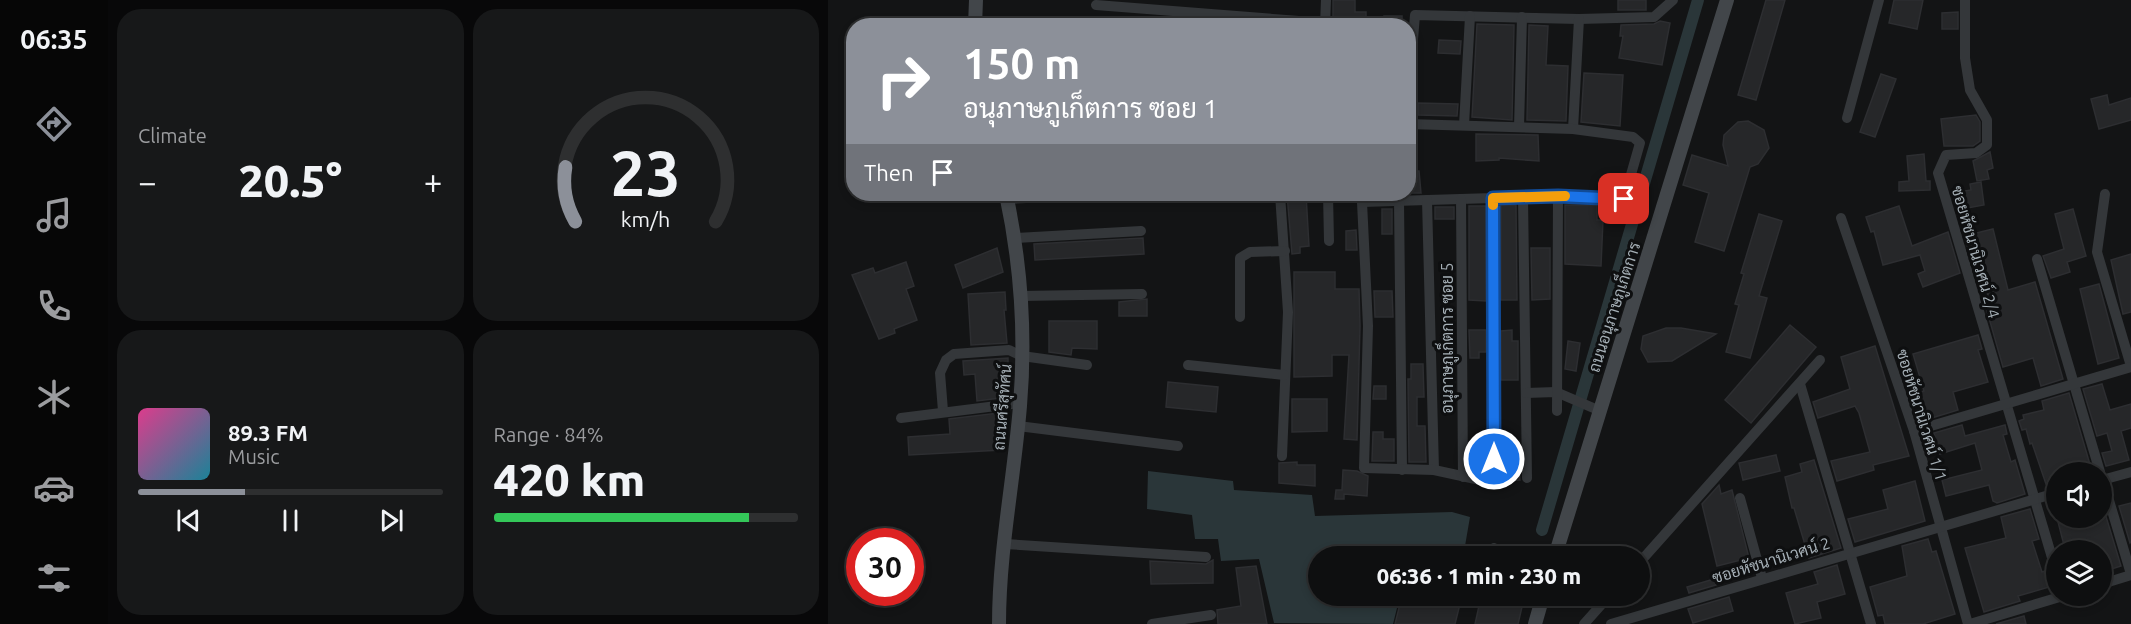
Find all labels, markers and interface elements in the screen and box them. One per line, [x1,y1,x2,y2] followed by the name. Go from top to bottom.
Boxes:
[20,24,88,54] text: 06:35
[963,40,1080,87] text: 150 m
[864,42,942,120] icon: right
[963,93,1218,123] text: อนุภาษภูเก็ตการ ซอย 1
[33,103,75,145] icon: directions
[138,124,207,147] text: Climate
[611,138,681,208] text: 23
[238,155,342,206] text: 20.5°
[926,156,959,189] icon: arrive
[864,160,914,185] text: Then
[138,163,157,200] text: −
[424,163,442,200] text: +
[1598,173,1649,224] pin
[1607,182,1640,215] icon: arrive
[1948,183,2006,320] street label: ซอยหัชนานิเวศน์ 2/4
[33,194,75,236] icon: music
[621,207,670,231] text: km/h
[1581,238,1647,375] street label: ถนนอนุภาษภูเก็ตการ
[1434,262,1459,414] street label: อนุภาษภูเก็ตการ ซอย 5
[33,285,75,327] icon: phone
[1893,346,1954,483] street label: ซอยหัชนานิเวศน์ 1/1
[986,363,1018,451] street label: ถนนศรีสุทัศน์
[33,376,75,418] icon: climate
[228,420,308,445] text: 89.3 FM
[494,423,604,446] text: Range · 84%
[1462,427,1526,491] position arrow
[228,445,280,468] text: Music
[494,454,645,505] text: 420 km
[2046,462,2112,606] map controls
[2046,462,2112,528] button: sound
[33,467,75,509] icon: car
[172,504,205,537] icon: previous
[274,504,307,537] icon: pause
[375,504,408,537] icon: next
[846,528,924,606] speed limit sign: 30
[1709,531,1832,586] street label: ซอยหัชนานิเวศน์ 2
[2046,540,2112,606] button: layers
[33,557,75,599] icon: filters
[1377,563,1581,588] text: 06:36 · 1 min · 230 m

